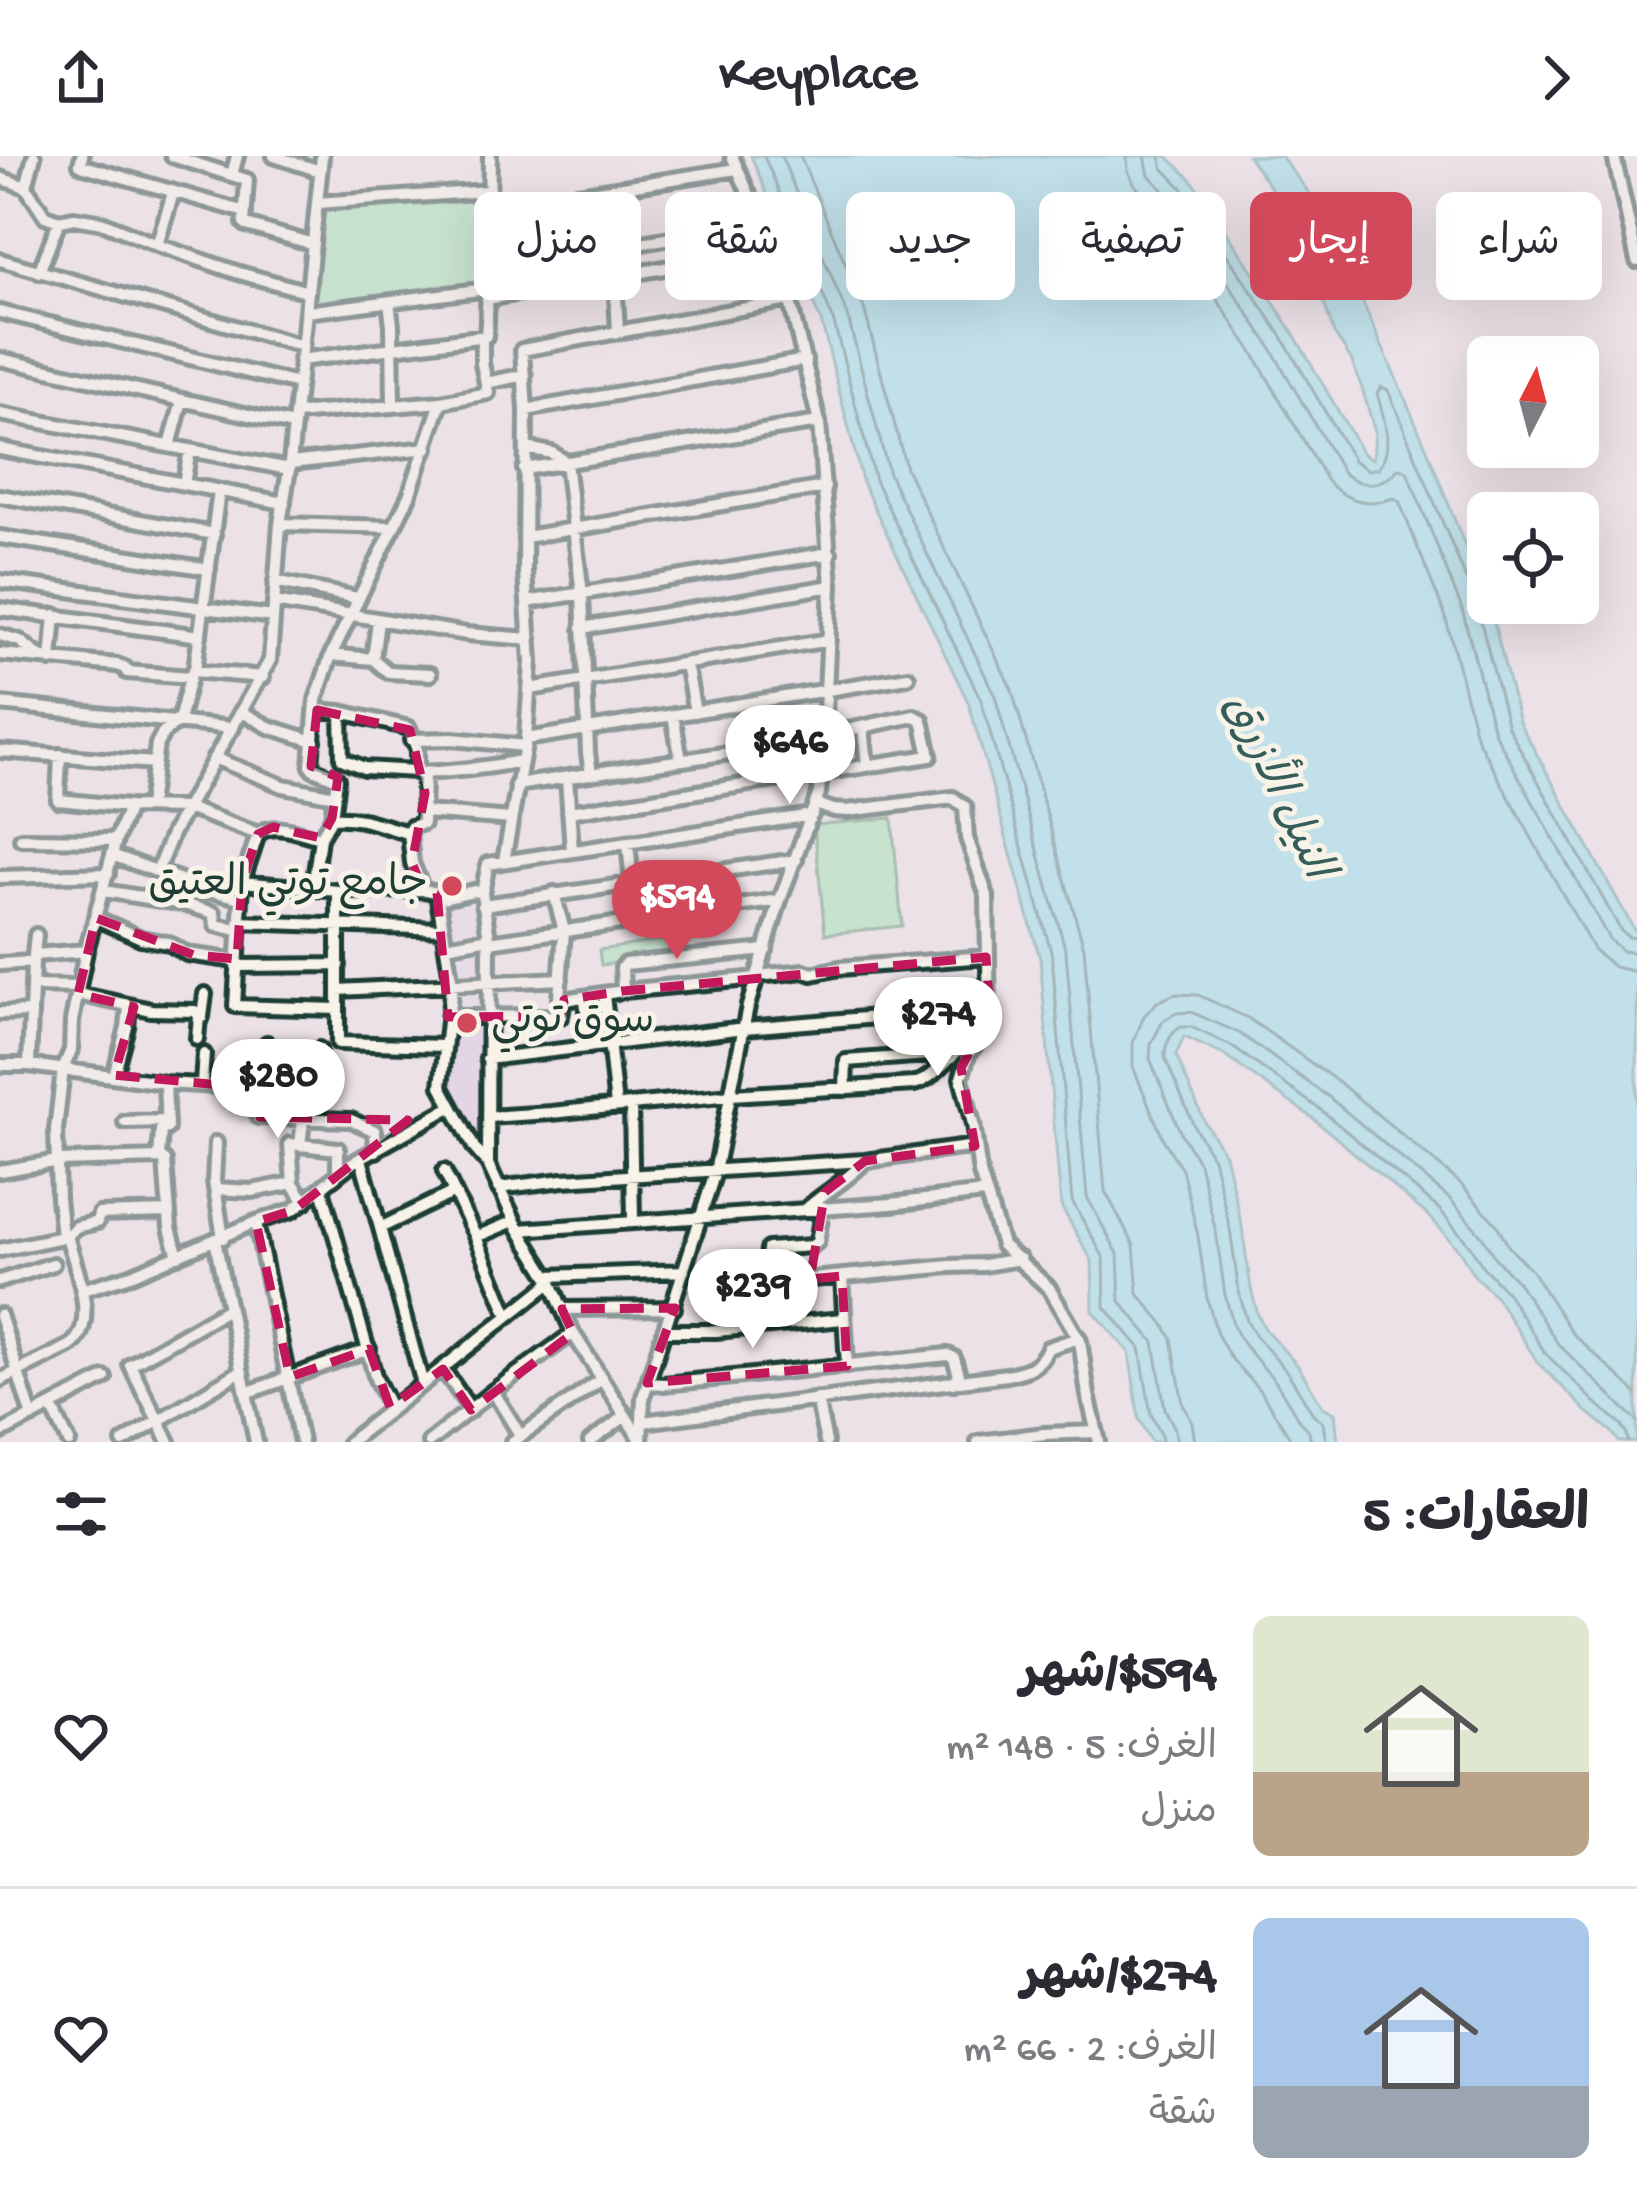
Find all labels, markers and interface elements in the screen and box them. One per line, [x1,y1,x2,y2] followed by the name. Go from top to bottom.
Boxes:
[48,45,114,111] icon: share
[1523,45,1589,111] icon: forward
[719,46,918,110] text: Keyplace
[474,192,641,300] chip: منزل
[665,192,822,300] chip: شقة
[846,192,1015,300] chip: جديد
[1039,192,1226,300] chip: تصفية
[1250,192,1412,300] chip: إيجار
[1436,192,1602,300] chip: شراء
[1467,336,1599,468] north arrow
[1467,336,1599,624] map controls
[1467,492,1599,624] button: locate
[1209,682,1352,893] water label: النيل الأزرق
[719,705,861,807] pin: $646
[752,721,828,767] text: $646
[606,860,748,962] pin: $594
[148,861,428,916] place label: جامع توتي العتيق
[439,873,465,899] marker: جامع توتي العتيق
[639,876,715,922] text: $594
[867,977,1009,1079] pin: $274
[900,993,976,1039] text: $274
[491,999,655,1053] place label: سوق توتي
[454,1010,480,1036] marker: سوق توتي
[207,1039,349,1141] pin: $280
[238,1055,318,1101] text: $280
[682,1249,824,1351] pin: $239
[715,1265,791,1311] text: $239
[48,1481,114,1547] icon: filters
[1363,1489,1589,1549] text: العقارات: 5
[1021,1647,1217,1707] text: $594/شهر
[1349,1664,1493,1808] icon: home
[48,1703,114,1769] icon: heart
[946,1727,1217,1773] text: الغرف: 5 · 148 m²
[1140,1791,1217,1837] text: منزل
[1021,1949,1217,2009] text: $274/شهر
[1349,1966,1493,2110] icon: home
[48,2005,114,2071] icon: heart
[964,2029,1217,2075] text: الغرف: 2 · 66 m²
[1149,2093,1217,2139] text: شقة

